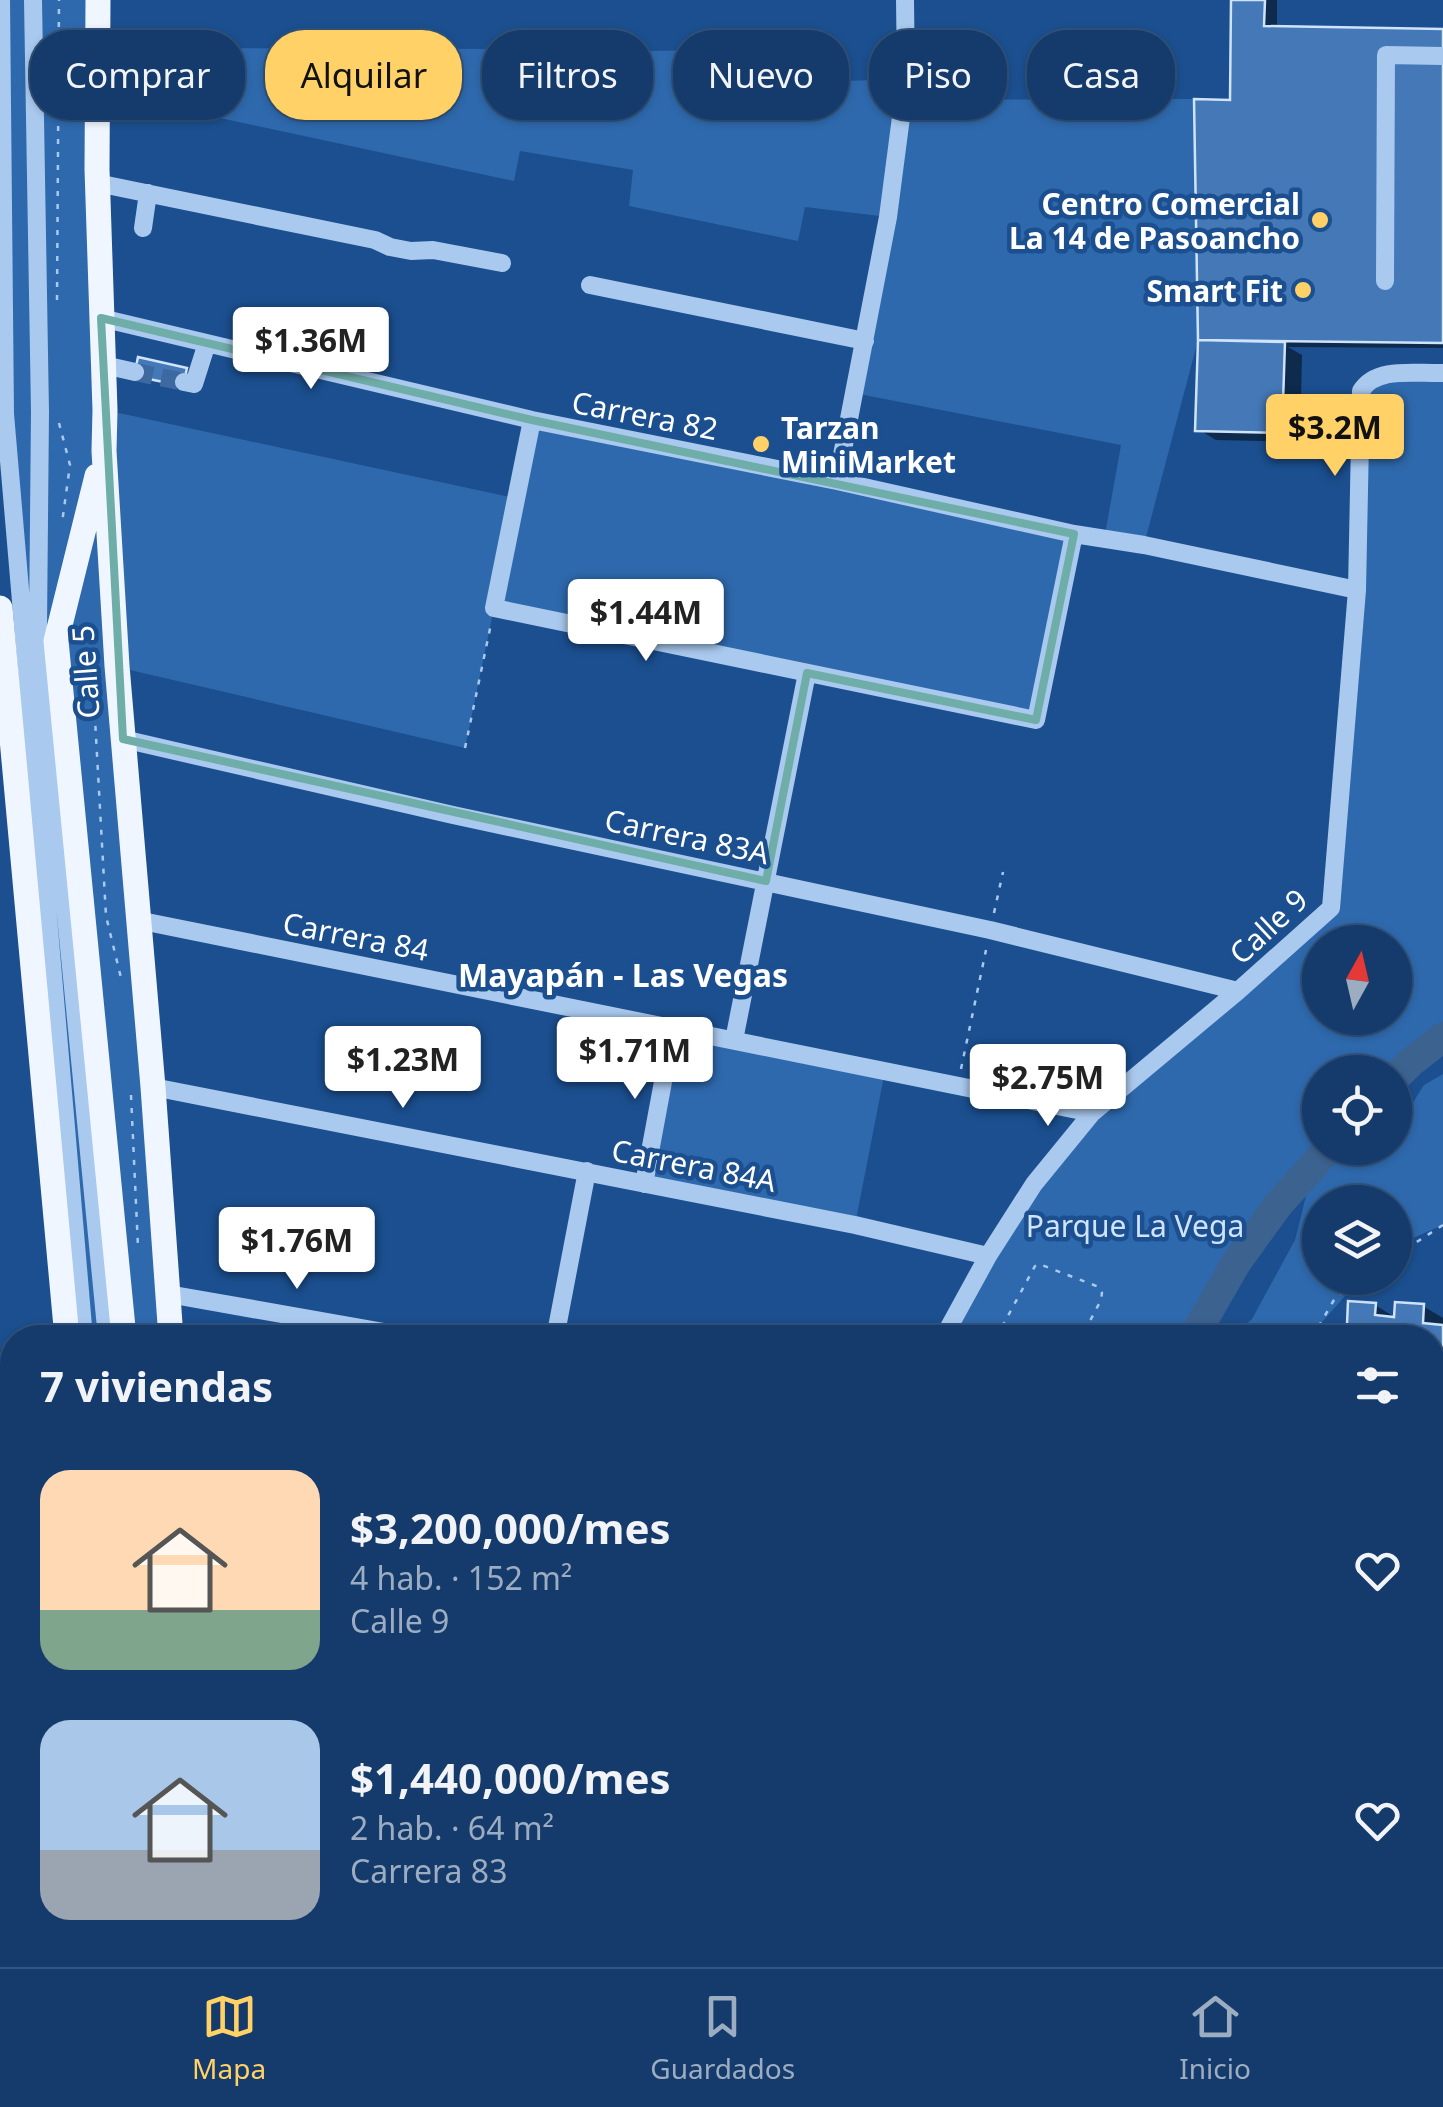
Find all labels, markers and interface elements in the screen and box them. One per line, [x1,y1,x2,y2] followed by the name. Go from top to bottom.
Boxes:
[30,30,245,120] chip: Comprar
[265,30,462,120] chip: Alquilar
[482,30,653,120] chip: Filtros
[673,30,849,120] chip: Nuevo
[869,30,1007,120] chip: Piso
[1027,30,1175,120] chip: Casa
[1009,183,1300,258] place label: Centro Comercial La 14 de Pasoancho
[1309,209,1331,231] marker: Centro Comercial La 14 de Pasoancho
[1147,270,1283,311] place label: Smart Fit
[1292,279,1314,301] marker: Smart Fit
[230,307,392,392] pin: $1.36M
[255,318,367,361] text: $1.36M
[569,381,721,449] street label: Carrera 82
[1265,394,1405,479] pin: $3.2M
[1288,405,1382,448] text: $3.2M
[781,407,956,482] place label: Tarzan MiniMarket
[750,433,772,455] marker: Tarzan MiniMarket
[565,579,727,664] pin: $1.44M
[590,590,702,633] text: $1.44M
[61,624,109,720] street label: Calle 5
[601,799,774,874] street label: Carrera 83A
[1220,879,1316,973] street label: Calle 9
[280,902,432,970] street label: Carrera 84
[1302,925,1412,1035] north arrow
[1302,925,1412,1295] map controls
[458,953,788,996] district label: Mayapán - Las Vegas
[554,1017,716,1102] pin: $1.71M
[322,1026,484,1111] pin: $1.23M
[579,1028,691,1071] text: $1.71M
[347,1037,459,1080] text: $1.23M
[967,1044,1129,1129] pin: $2.75M
[992,1055,1104,1098] text: $2.75M
[1302,1055,1412,1165] button: locate
[608,1129,781,1201] street label: Carrera 84A
[1302,1185,1412,1295] button: layers
[1026,1205,1244,1246] park label: Parque La Vega
[216,1207,378,1292] pin: $1.76M
[241,1218,353,1261] text: $1.76M
[40,1357,273,1414] text: 7 viviendas
[1350,1358,1405,1413] icon: filters
[350,1499,671,1556] text: $3,200,000/mes
[120,1510,240,1630] icon: home
[1350,1543,1405,1598] icon: heart
[350,1556,572,1599] text: 4 hab. · 152 m²
[350,1599,449,1642] text: Calle 9
[350,1749,671,1806] text: $1,440,000/mes
[120,1760,240,1880] icon: home
[1350,1793,1405,1848] icon: heart
[350,1806,554,1849] text: 2 hab. · 64 m²
[350,1849,507,1892] text: Carrera 83
[192,1989,266,2087] tab: Mapa
[650,1989,795,2087] tab: Guardados
[1179,1989,1251,2087] tab: Inicio

